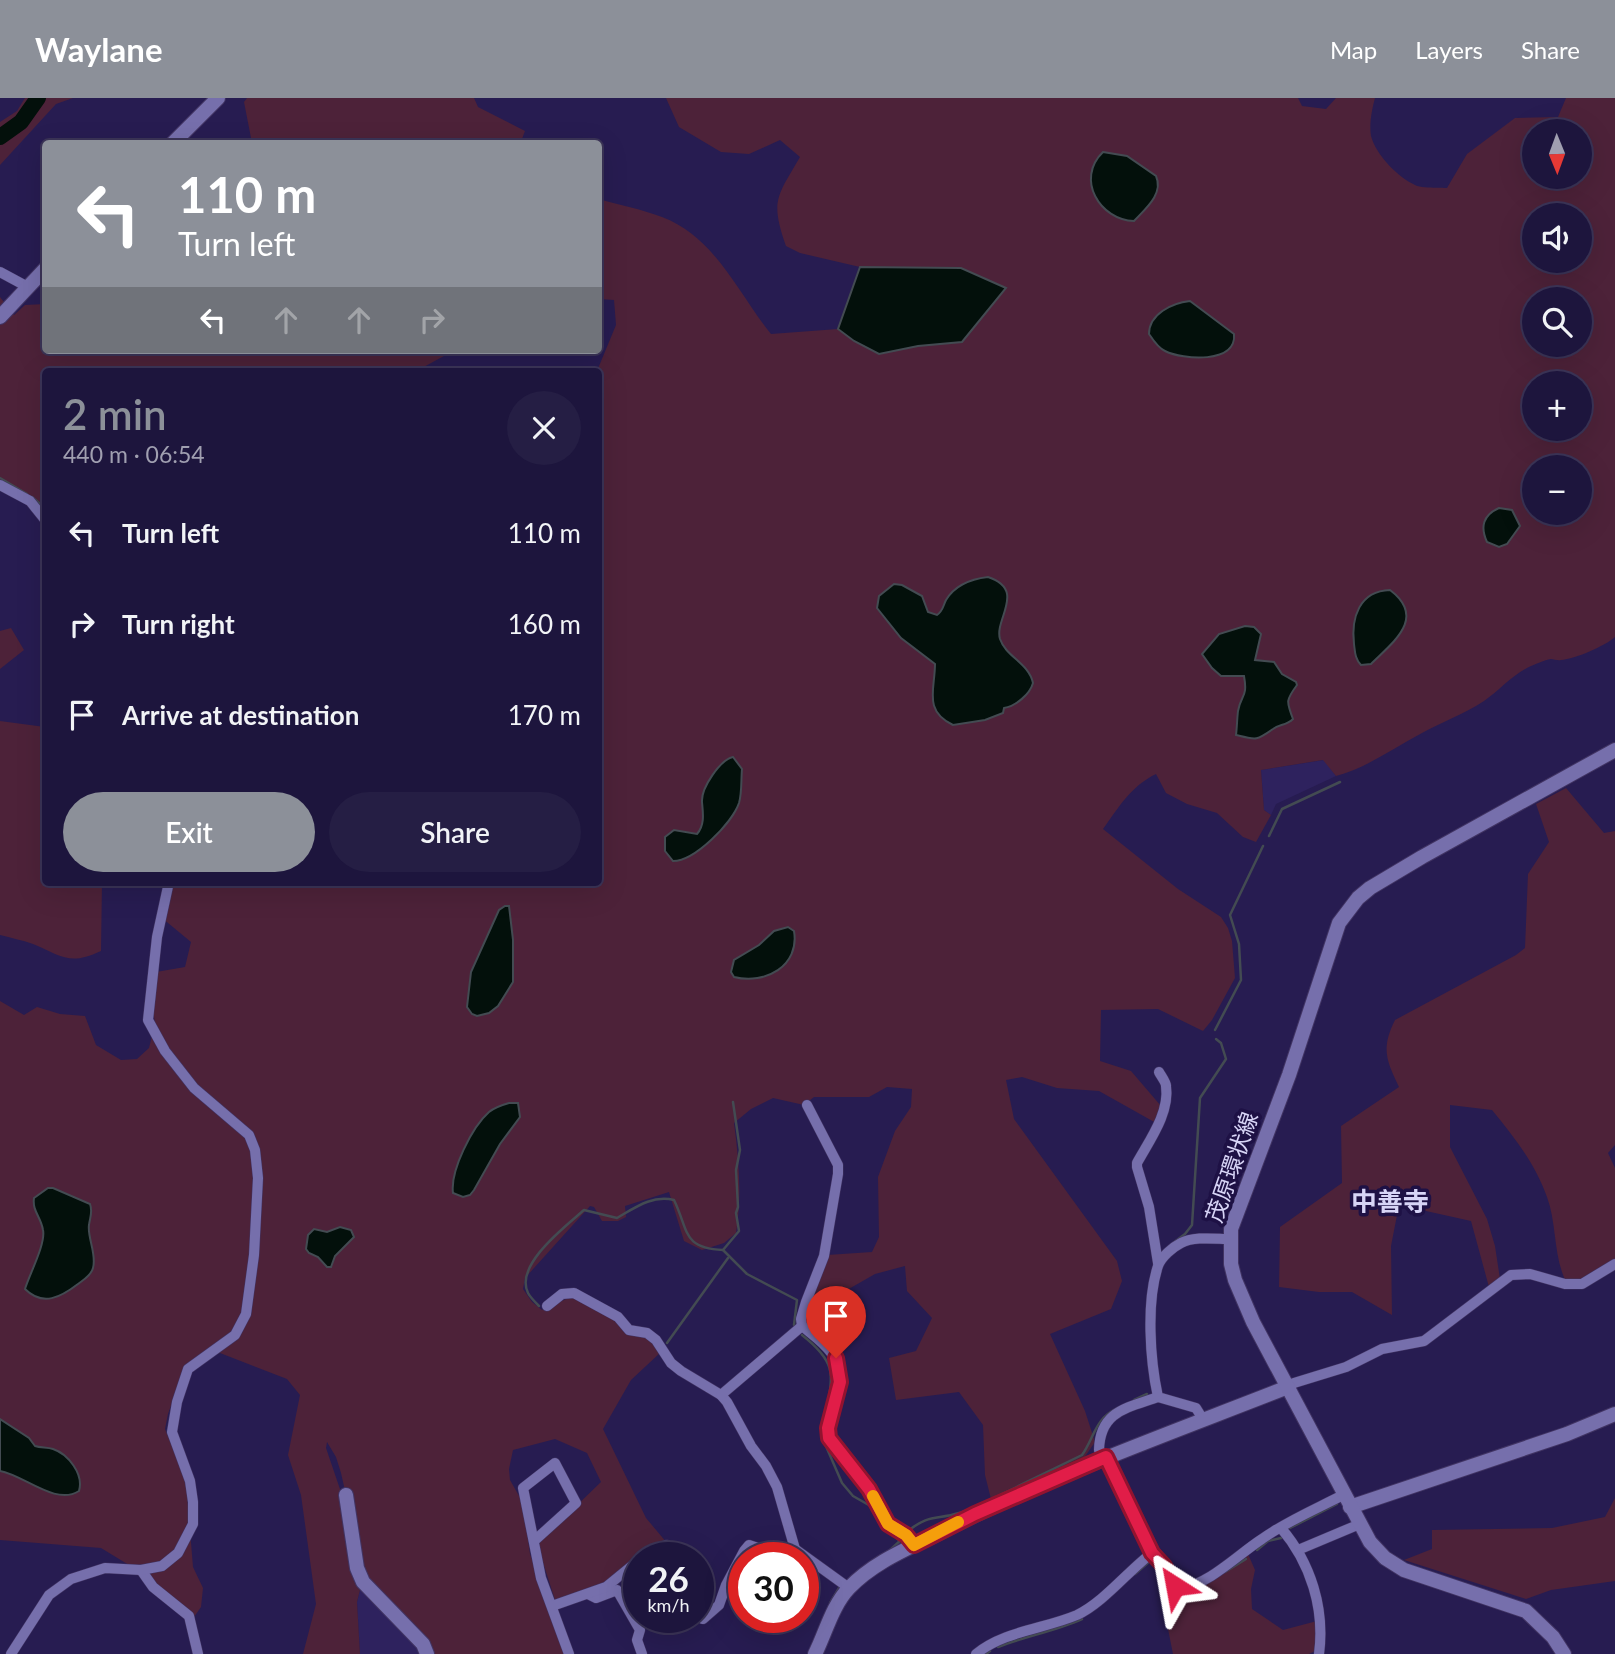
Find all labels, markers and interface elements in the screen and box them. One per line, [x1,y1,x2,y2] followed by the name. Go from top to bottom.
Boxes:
[35,29,163,69] text: Waylane
[1330,35,1377,64] text: Map
[1415,35,1483,64] text: Layers
[1521,35,1580,64] text: Share
[1522,119,1592,189] north arrow
[1522,119,1592,525] map controls
[178,165,316,223] text: 110 m
[63,168,154,259] icon: left
[1522,203,1592,273] button: sound
[178,224,295,263] text: Turn left
[1522,287,1592,357] button: search
[194,301,232,339] icon: left
[267,301,305,339] icon: ahead
[340,301,378,339] icon: ahead
[413,301,451,339] icon: right
[1522,371,1592,441] button: +
[63,389,167,439] text: 2 min
[507,391,581,465] button: close
[63,440,205,468] text: 440 m · 06:54
[1522,455,1592,525] button: −
[63,514,101,552] icon: left
[122,517,219,549] text: Turn left
[508,517,581,549] text: 110 m
[63,605,101,643] icon: right
[122,608,235,640] text: Turn right
[508,608,581,640] text: 160 m
[63,696,101,734] icon: arrive
[122,699,359,731] text: Arrive at destination
[508,699,581,731] text: 170 m
[63,792,315,872] button: Exit
[329,792,581,872] button: Share
[1199,1108,1263,1226] street label: 茂原環状線
[1351,1185,1429,1217] district label: 中善寺
[806,1286,866,1358] pin
[817,1297,855,1335] icon: arrive
[728,1542,819,1633] speed limit sign: 30
[1138,1549,1212,1623] position arrow
[648,1557,689,1599] text: 26
[647,1594,690,1616] text: km/h

